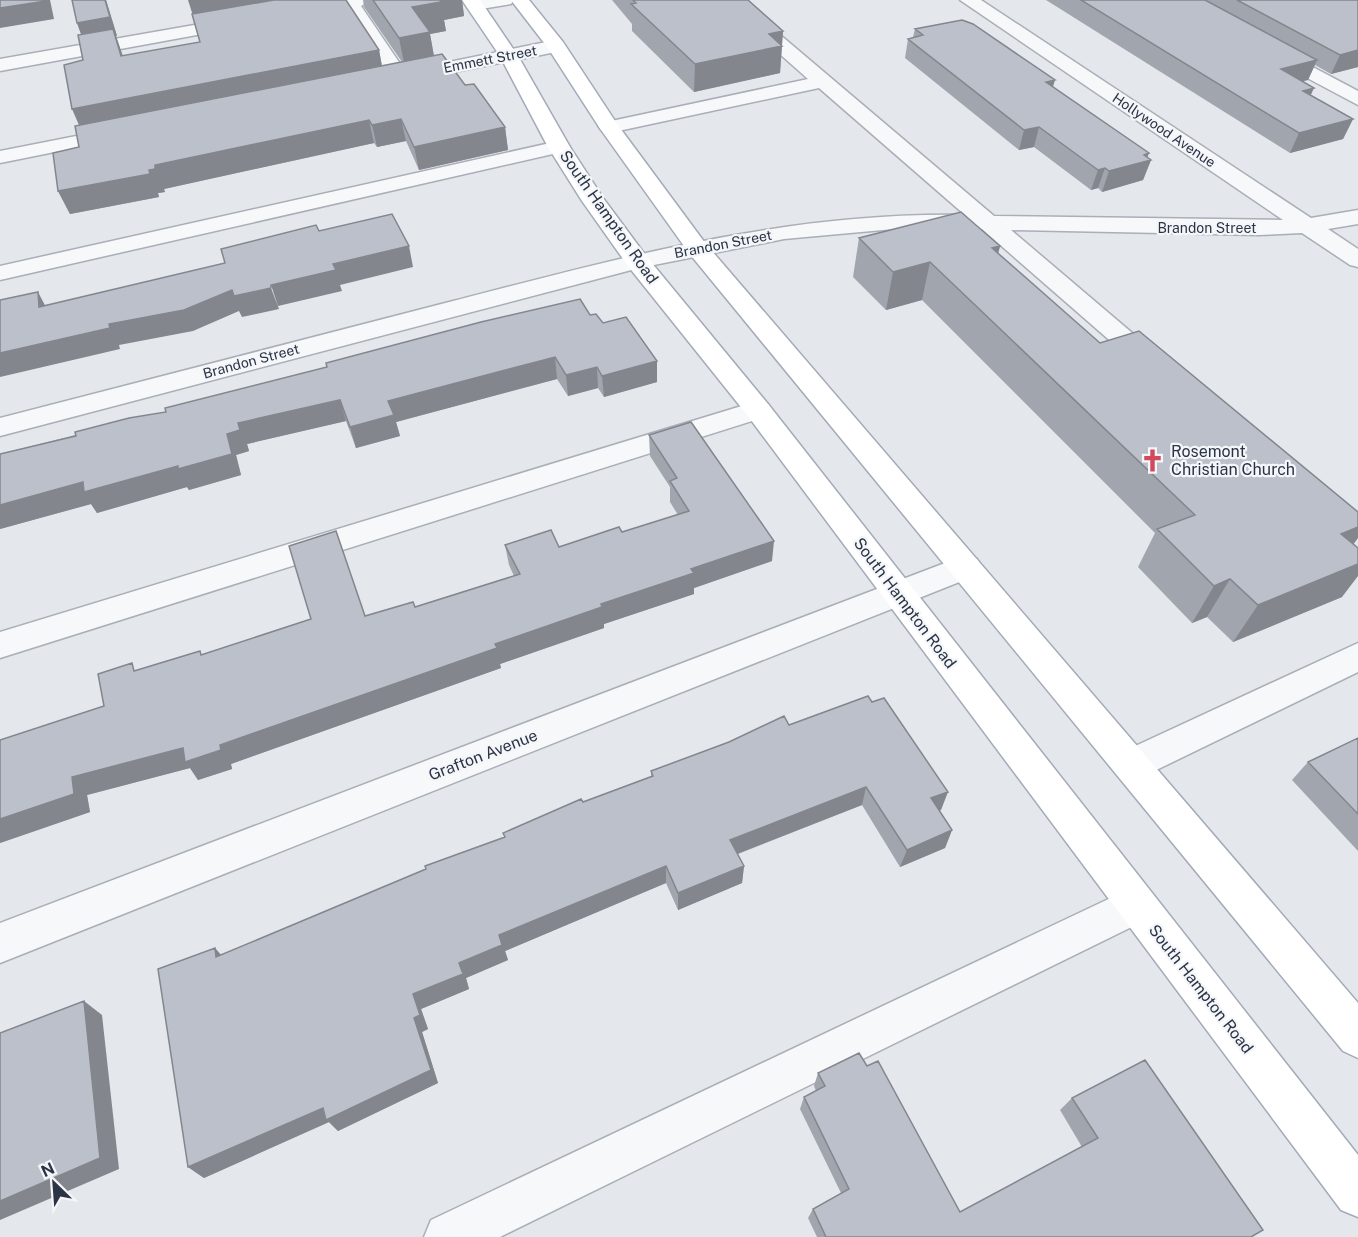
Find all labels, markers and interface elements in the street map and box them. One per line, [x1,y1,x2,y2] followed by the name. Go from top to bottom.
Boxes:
[442,42,538,76] street label: Emmett Street
[1110,90,1219,170] street label: Hollywood Avenue
[556,147,662,287] street label: South Hampton Road
[1157,220,1257,236] street label: Brandon Street
[673,227,773,261] street label: Brandon Street
[201,340,301,382] street label: Brandon Street
[1171,442,1295,479] place label: Rosemont Christian Church
[1140,447,1166,473] church icon: Rosemont Christian Church
[850,534,960,672] street label: South Hampton Road
[426,725,540,785] street label: Grafton Avenue
[1145,921,1257,1057] street label: South Hampton Road
[24,1153,84,1213] north arrow
[38,1159,58,1181] text: N

